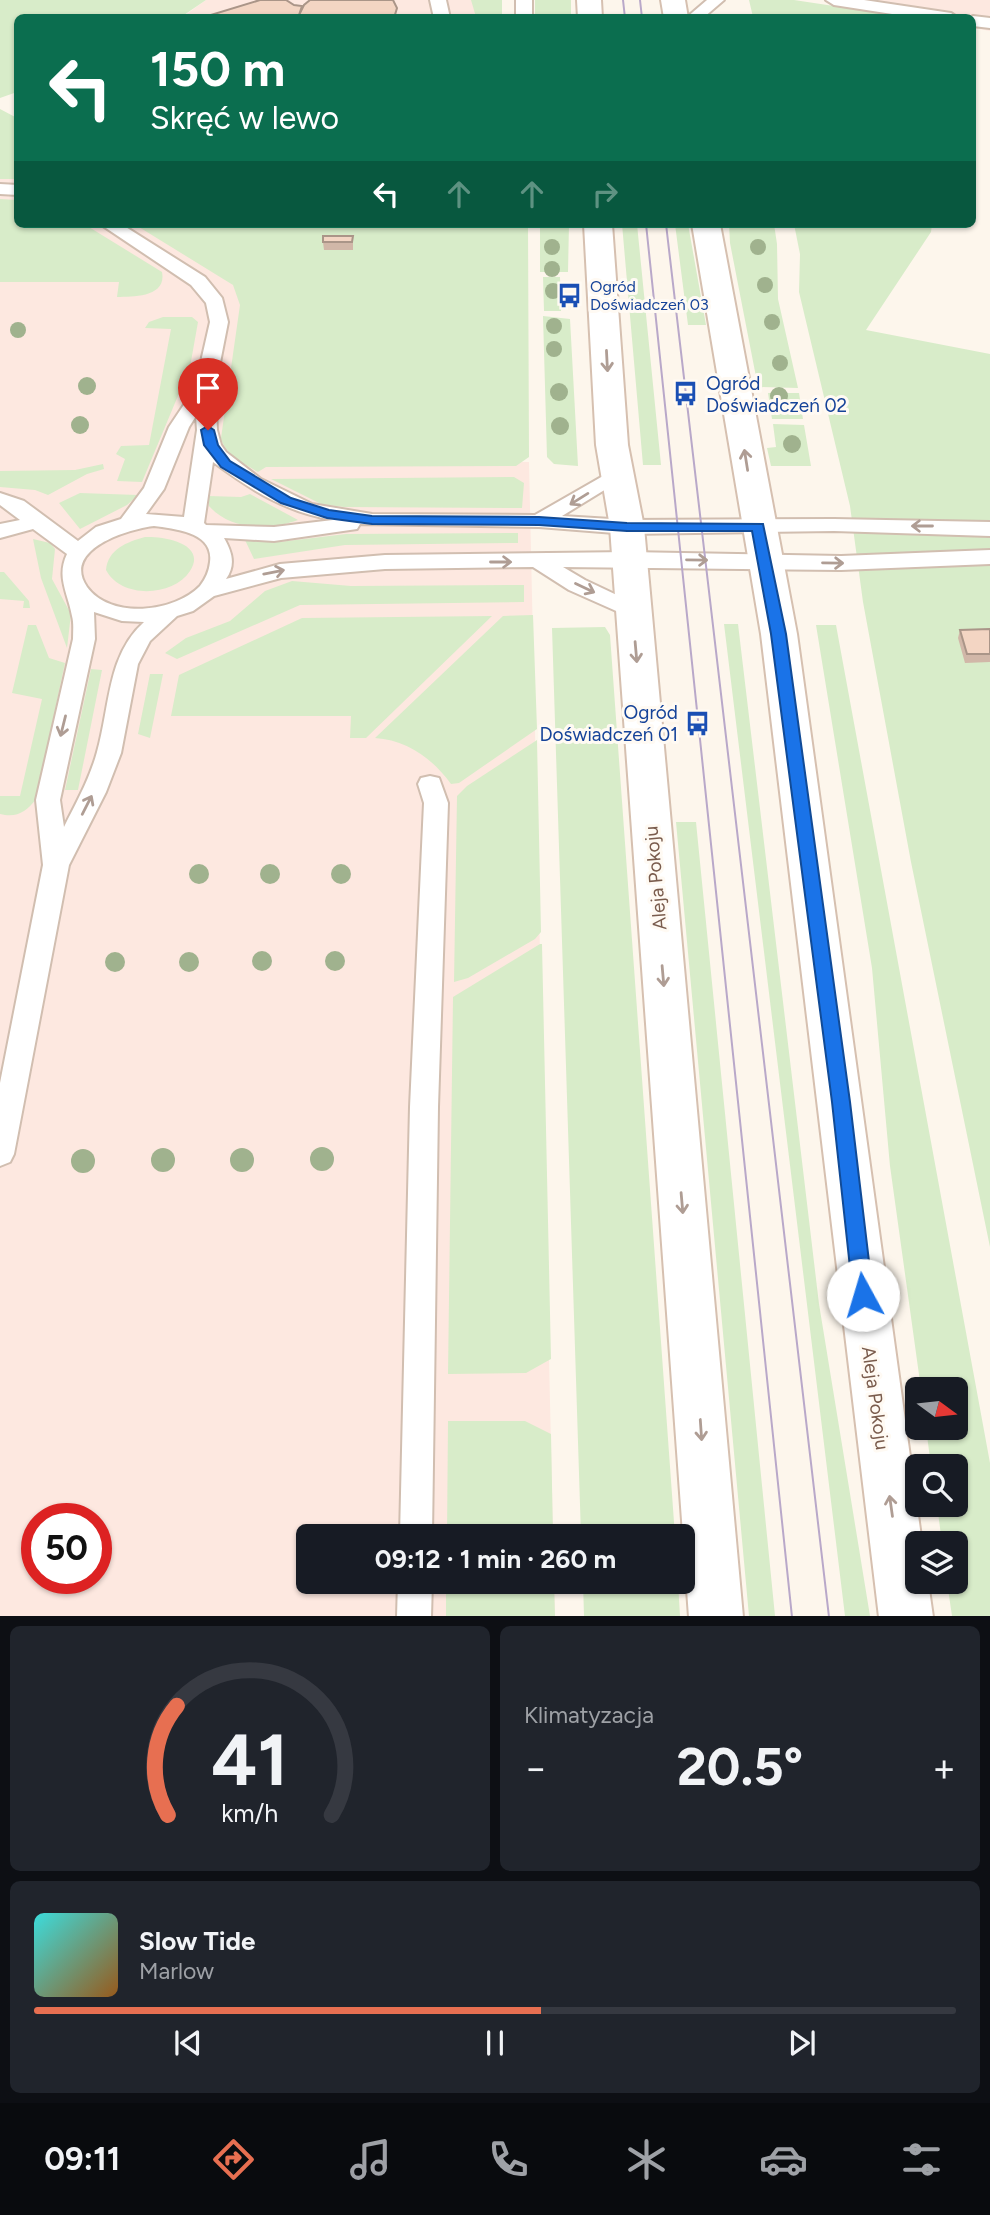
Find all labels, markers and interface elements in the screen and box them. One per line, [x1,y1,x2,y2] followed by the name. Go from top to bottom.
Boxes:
[150,39,285,98] text: 150 m
[35,42,126,133] icon: left
[150,99,339,137] text: Skręć w lewo
[367,175,405,213] icon: left
[440,175,478,213] icon: ahead
[513,175,551,213] icon: ahead
[586,175,624,213] icon: right
[590,277,709,314] place label: Ogród Doświadczeń 03
[556,281,584,309] bus stop icon: Ogród Doświadczeń 03
[601,349,614,372] one-way arrow
[178,358,238,430] pin
[189,369,227,407] icon: arrive
[706,372,847,417] place label: Ogród Doświadczeń 02
[672,380,700,408] bus stop icon: Ogród Doświadczeń 02
[739,449,752,472] one-way arrow
[569,492,589,506] one-way arrow
[911,519,934,533] one-way arrow
[686,553,709,567] one-way arrow
[489,555,512,569] one-way arrow
[822,556,845,570] one-way arrow
[262,565,285,579] one-way arrow
[574,582,595,595] one-way arrow
[630,640,643,663] one-way arrow
[540,701,678,746] place label: Ogród Doświadczeń 01
[684,709,712,737] bus stop icon: Ogród Doświadczeń 01
[56,714,69,737] one-way arrow
[81,795,94,816] one-way arrow
[639,825,672,931] street label: Aleja Pokoju
[657,964,670,987] one-way arrow
[676,1191,689,1214] one-way arrow
[826,1258,900,1332] position arrow
[857,1345,894,1451] street label: Aleja Pokoju
[905,1377,968,1440] north arrow
[905,1377,968,1594] map controls
[695,1418,708,1440] one-way arrow
[905,1454,968,1517] button: search
[884,1495,897,1518] one-way arrow
[21,1503,112,1594] speed limit sign: 50
[905,1531,968,1594] button: layers
[375,1543,616,1575] text: 09:12 · 1 min · 260 m
[524,1701,654,1729] text: Klimatyzacja
[212,1716,288,1803] text: 41
[677,1736,803,1798] text: 20.5°
[524,1745,548,1791] text: −
[932,1745,956,1791] text: +
[221,1797,279,1827] text: km/h
[139,1925,255,1957] text: Slow Tide
[139,1957,214,1985] text: Marlow
[169,2024,207,2062] icon: previous
[476,2024,514,2062] icon: pause
[783,2024,821,2062] icon: next
[209,2135,258,2184] icon: directions
[346,2135,395,2184] icon: music
[484,2135,533,2184] icon: phone
[622,2135,671,2184] icon: climate
[759,2135,808,2184] icon: car
[897,2135,946,2184] icon: filters
[44,2140,120,2178] text: 09:11

